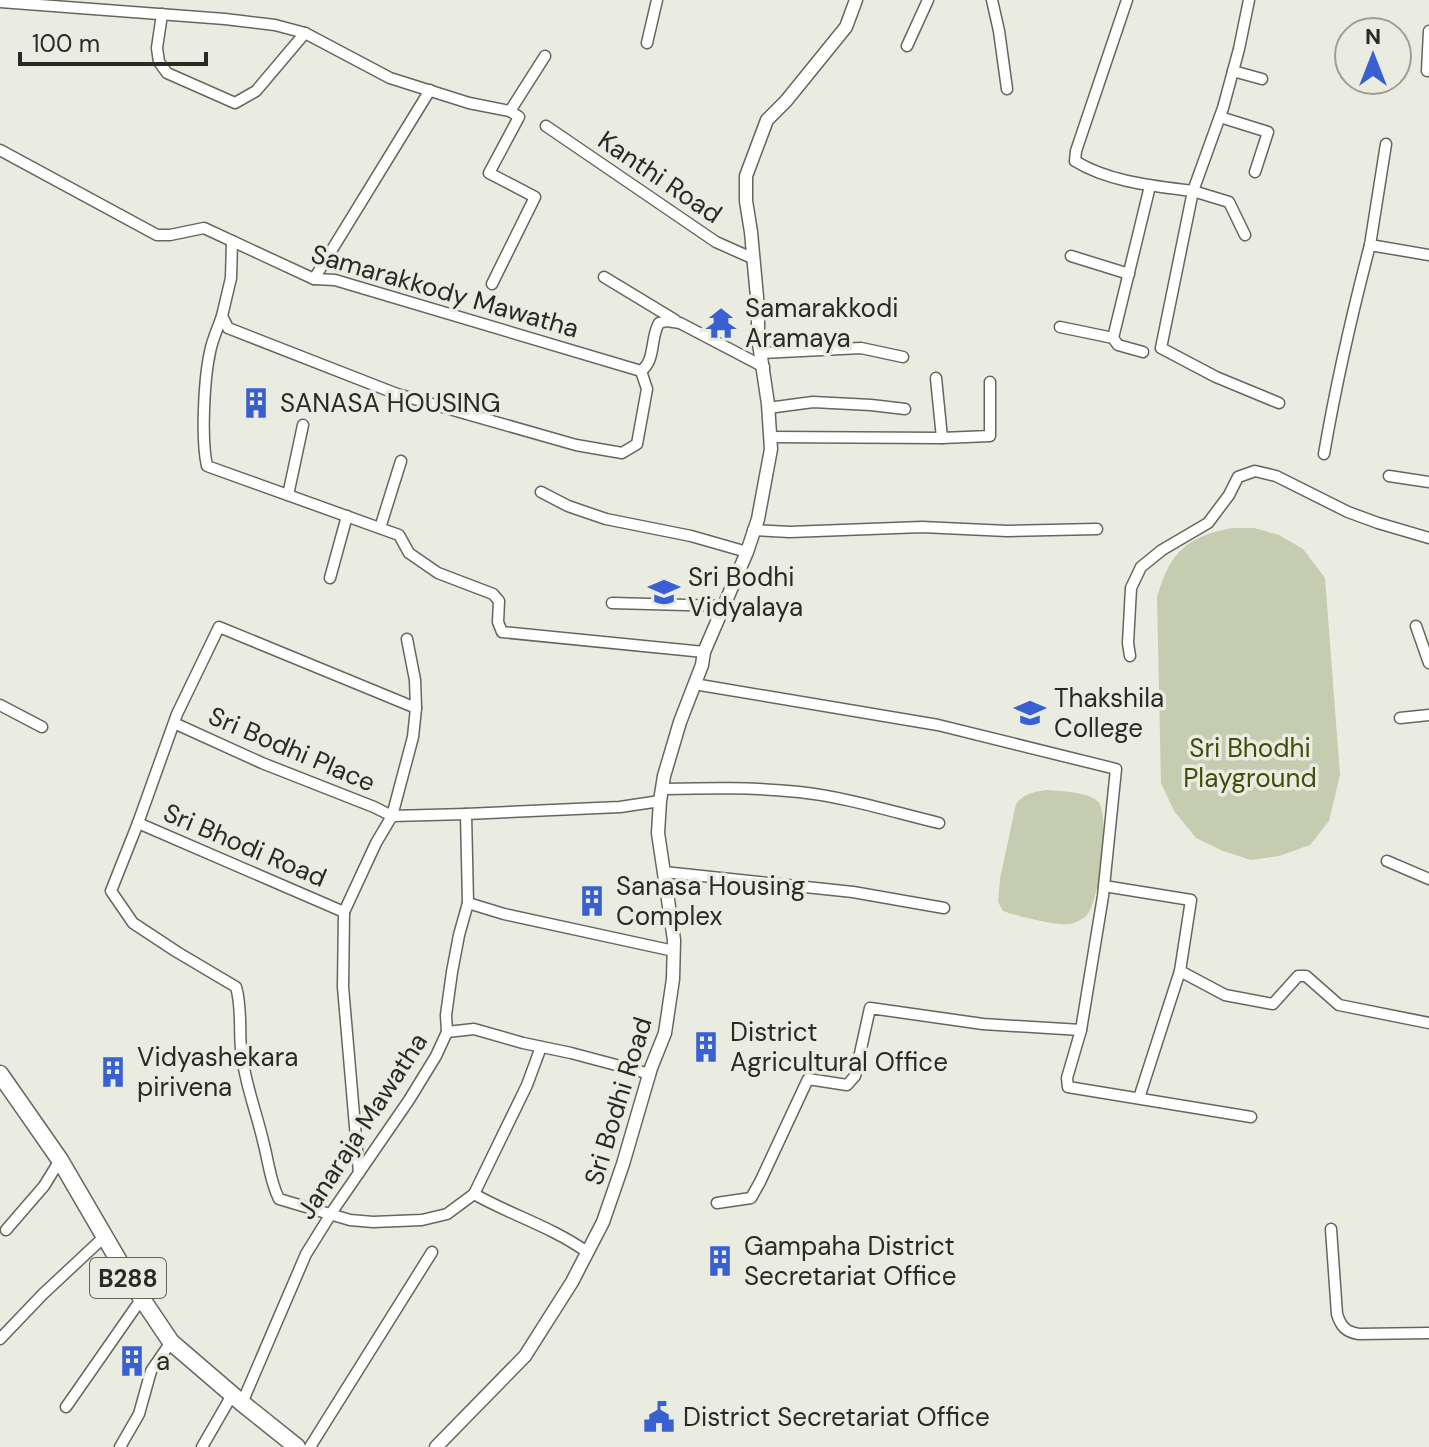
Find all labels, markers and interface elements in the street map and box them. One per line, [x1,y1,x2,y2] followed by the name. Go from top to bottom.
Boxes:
[20,16,206,66] scale bar
[1333,16,1413,96] north arrow
[1365,22,1381,51] text: N
[32,28,100,59] text: 100 m
[591,123,729,231] street label: Kanthi Road
[307,237,583,345] street label: Samarakkody Mawatha
[745,291,899,355] place label: Samarakkodi Aramaya
[704,306,738,340] temple icon: Samarakkodi Aramaya
[239,386,273,420] building icon: SANASA HOUSING
[280,386,501,420] place label: SANASA HOUSING
[688,560,803,624] place label: Sri Bodhi Vidyalaya
[647,575,681,609] school or university icon: Sri Bodhi Vidyalaya
[1054,681,1164,745] place label: Thakshila College
[1013,696,1047,730] school or university icon: Thakshila College
[203,699,381,799] street label: Sri Bodhi Place
[1183,731,1317,795] park label: Sri Bhodhi Playground
[158,795,332,895] street label: Sri Bhodi Road
[616,869,805,933] place label: Sanasa Housing Complex
[575,884,609,918] building icon: Sanasa Housing Complex
[576,1013,660,1189] street label: Sri Bodhi Road
[730,1015,948,1079] place label: District Agricultural Office
[289,1026,435,1226] street label: Janaraja Mawatha
[689,1030,723,1064] building icon: District Agricultural Office
[137,1040,298,1104] place label: Vidyashekara pirivena
[96,1055,130,1089] building icon: Vidyashekara pirivena
[744,1229,957,1293] place label: Gampaha District Secretariat Office
[703,1244,737,1278] building icon: Gampaha District Secretariat Office
[90,1258,166,1298] road number: B288
[115,1344,149,1378] building icon: a
[156,1344,170,1378] place label: a
[642,1400,676,1434] public building icon: District Secretariat Office
[683,1400,990,1434] place label: District Secretariat Office

